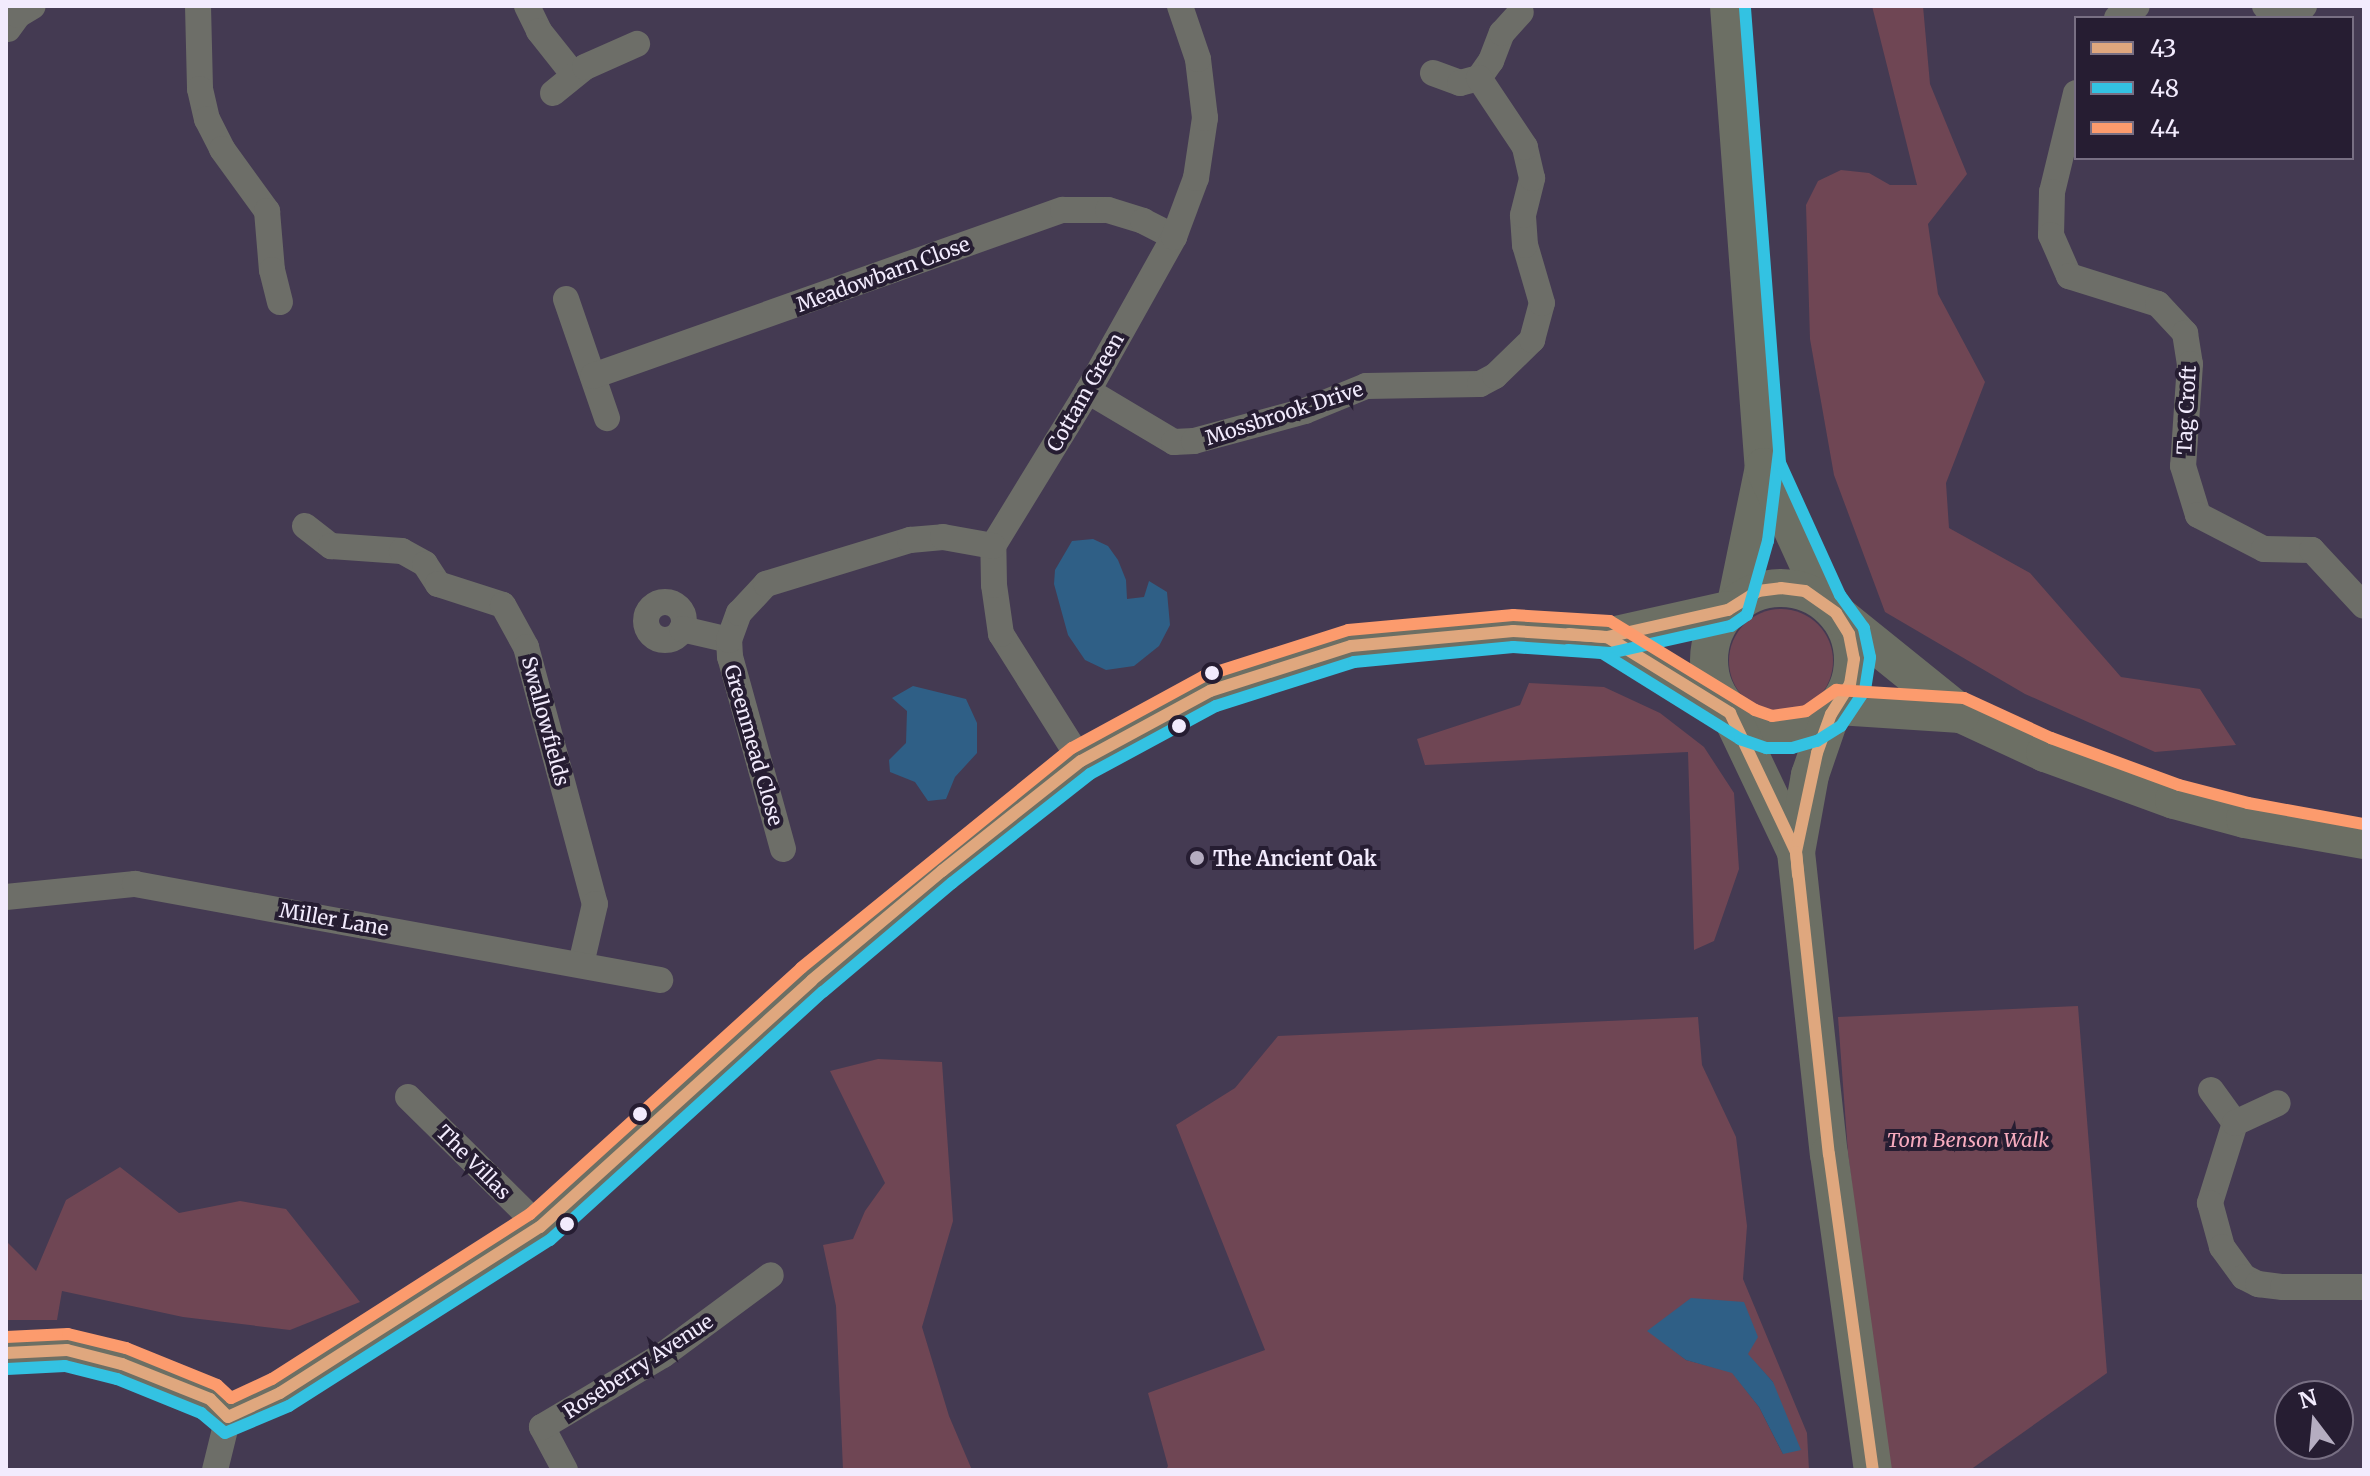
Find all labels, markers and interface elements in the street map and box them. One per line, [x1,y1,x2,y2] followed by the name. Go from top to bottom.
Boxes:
[2074,16,2354,160] legend
[2150,33,2176,64] text: 43
[2150,73,2179,104] text: 48
[2150,113,2180,144] text: 44
[793,231,973,317] street label: Meadowbarn Close
[1041,328,1129,456] street label: Cottam Green
[2172,365,2200,455] street label: Tag Croft
[1202,376,1366,450] street label: Mossbrook Drive
[517,654,575,788] street label: Swallowfields
[720,662,788,828] street label: Greenmead Close
[1204,665,1220,681] unlabelled marker
[1171,718,1187,734] unlabelled marker
[1213,846,1377,870] place label: The Ancient Oak
[1188,849,1206,867] marker: The Ancient Oak
[278,898,390,940] street label: Miller Lane
[632,1106,648,1122] unlabelled marker
[432,1120,516,1204] street label: The Villas
[1887,1127,2049,1151] park label: Tom Benson Walk
[559,1216,575,1232] unlabelled marker
[559,1309,717,1423] street label: Roseberry Avenue
[2274,1380,2354,1460] north arrow
[2296,1383,2320,1415] text: N

